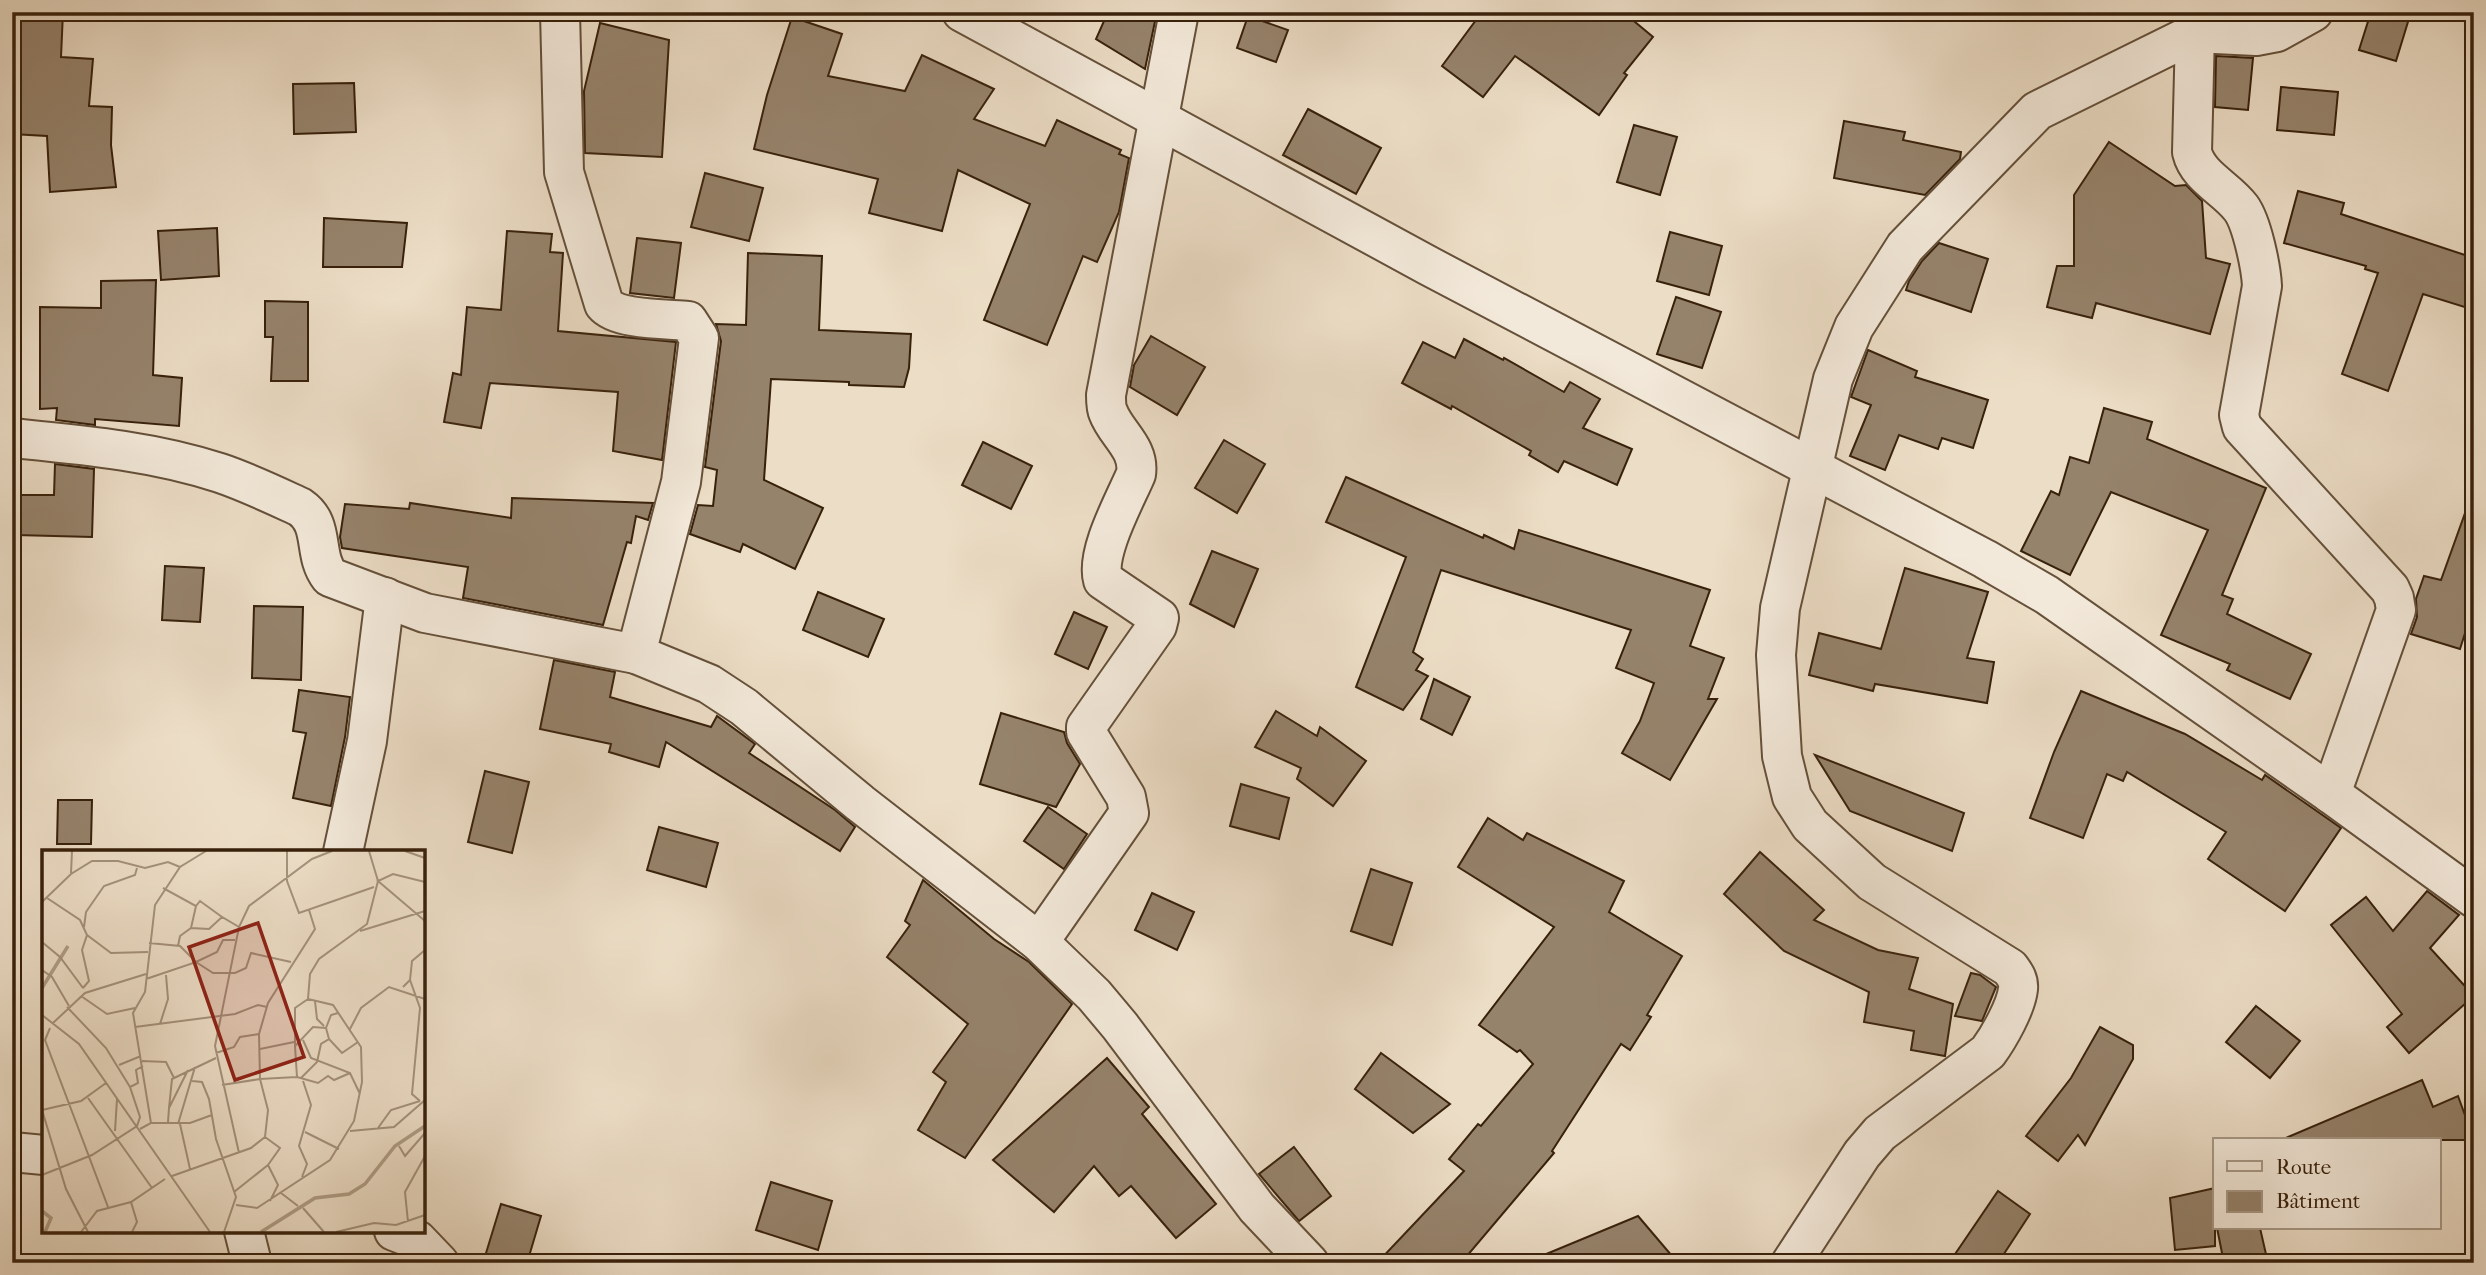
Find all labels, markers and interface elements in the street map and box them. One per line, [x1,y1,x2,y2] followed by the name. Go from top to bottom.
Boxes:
[42,850,425,1233] inset map
[2213,1138,2440,1230] legend
[2276,1155,2331,1179] text: Route
[2276,1189,2361,1213] text: Bâtiment

